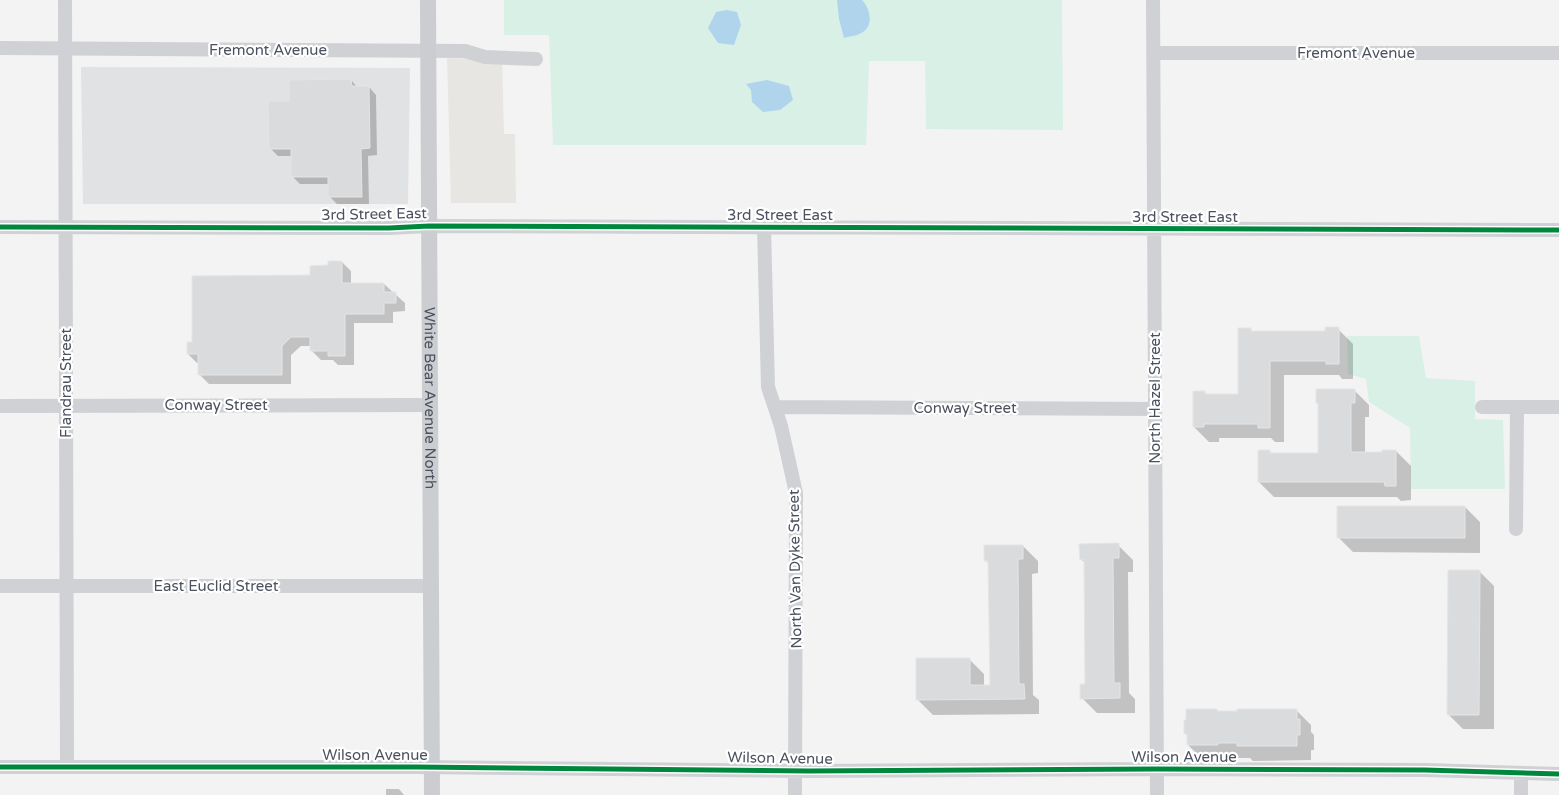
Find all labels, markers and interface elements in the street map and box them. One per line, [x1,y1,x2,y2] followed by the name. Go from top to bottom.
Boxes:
[209,41,327,59] street label: Fremont Avenue
[1297,44,1415,62] street label: Fremont Avenue
[321,204,427,224] street label: 3rd Street East
[727,206,833,224] street label: 3rd Street East
[1132,208,1238,226] street label: 3rd Street East
[421,307,439,489] street label: White Bear Avenue North
[57,328,75,438] street label: Flandrau Street
[1146,332,1164,464] street label: North Hazel Street
[164,396,268,414] street label: Conway Street
[913,399,1017,417] street label: Conway Street
[785,489,805,649] street label: North Van Dyke Street
[154,577,279,595] street label: East Euclid Street
[322,746,428,764] street label: Wilson Avenue
[727,748,833,768] street label: Wilson Avenue
[1131,748,1237,766] street label: Wilson Avenue

